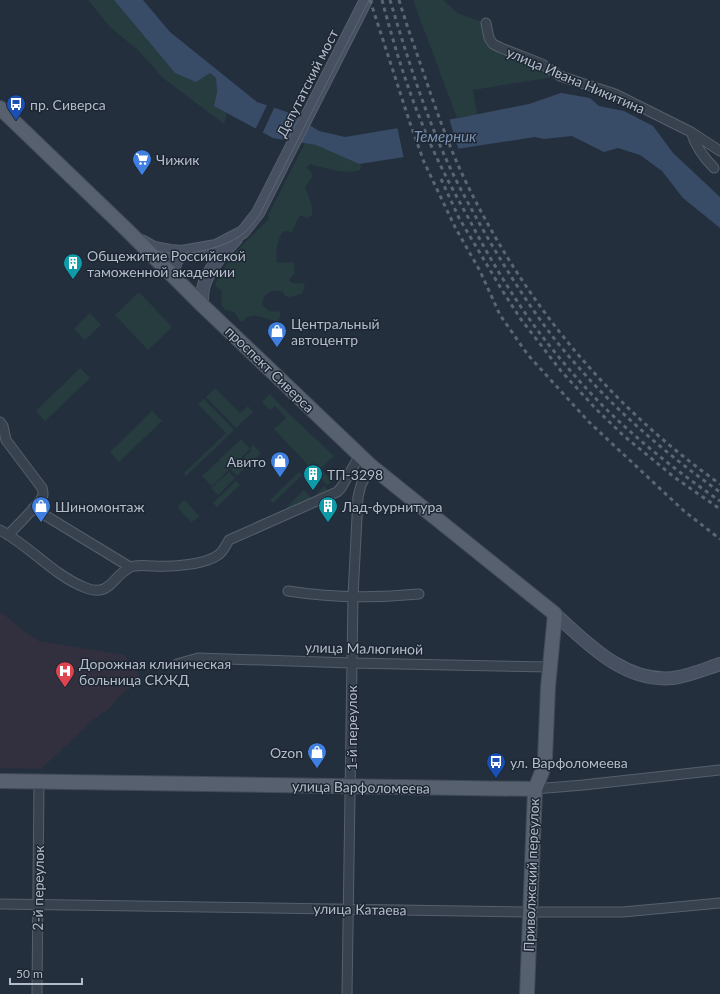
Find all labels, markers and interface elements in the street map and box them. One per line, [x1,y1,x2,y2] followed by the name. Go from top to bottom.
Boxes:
[272,26,342,140] street label: Депутатский мост
[504,43,648,117] street label: улица Ивана Никитина
[5,93,27,121] bus stop icon: пр. Сиверса
[30,96,106,113] place label: пр. Сиверса
[414,127,477,145] water label: Темерник
[131,148,153,176] supermarket icon: Чижик
[156,151,200,168] place label: Чижик
[87,247,246,280] place label: Общежитие Российской таможенной академии
[62,252,84,280] building icon: Общежитие Российской таможенной академии
[291,315,380,348] place label: Центральный автоцентр
[266,320,288,348] shop icon: Центральный автоцентр
[222,322,318,416] street label: проспект Сиверса
[269,450,291,478] shop icon: Авито
[227,453,266,470] place label: Авито
[302,463,324,491] building icon: ТП-3298
[327,466,383,483] place label: ТП-3298
[30,495,52,523] shop icon: Шиномонтаж
[317,495,339,523] building icon: Лад-фурнитура
[55,498,145,515] place label: Шиномонтаж
[341,498,442,515] place label: Лад-фурнитура
[305,638,423,658] street label: улица Малюгиной
[79,655,231,688] place label: Дорожная клиническая больница СКЖД
[54,660,76,688] hospital icon: Дорожная клиническая больница СКЖД
[343,685,360,771] street label: 1-й переулок
[306,741,328,769] shop icon: Ozon
[270,744,303,761] place label: Ozon
[485,751,507,779] bus stop icon: ул. Варфоломеева
[510,754,628,771] place label: ул. Варфоломеева
[292,777,430,797] street label: улица Варфоломеева
[520,797,542,952] street label: Приволжский переулок
[29,844,47,931] street label: 2-й переулок
[313,900,407,918] street label: улица Катаева
[10,960,82,986] scale bar
[16,966,43,981] text: 50 m

